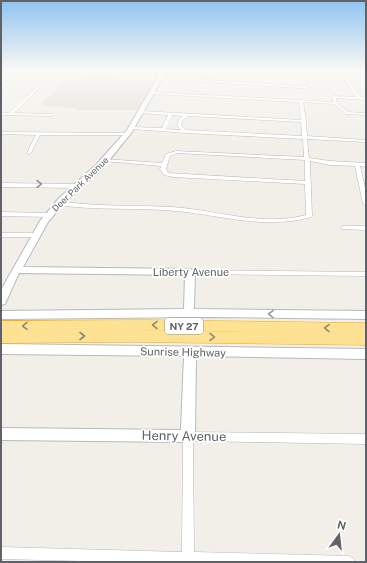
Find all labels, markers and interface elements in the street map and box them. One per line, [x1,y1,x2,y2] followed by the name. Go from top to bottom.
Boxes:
[49,154,111,214] street label: Deer Park Avenue
[36,180,42,188] one-way arrow
[153,266,229,278] street label: Liberty Avenue
[268,310,274,318] one-way arrow
[165,318,203,334] road number: NY 27
[152,321,158,329] one-way arrow
[22,322,28,330] one-way arrow
[324,324,330,332] one-way arrow
[79,332,85,340] one-way arrow
[209,333,215,341] one-way arrow
[140,345,226,359] street label: Sunrise Highway
[142,428,226,444] street label: Henry Avenue
[319,515,359,555] north arrow
[336,518,347,532] text: N

